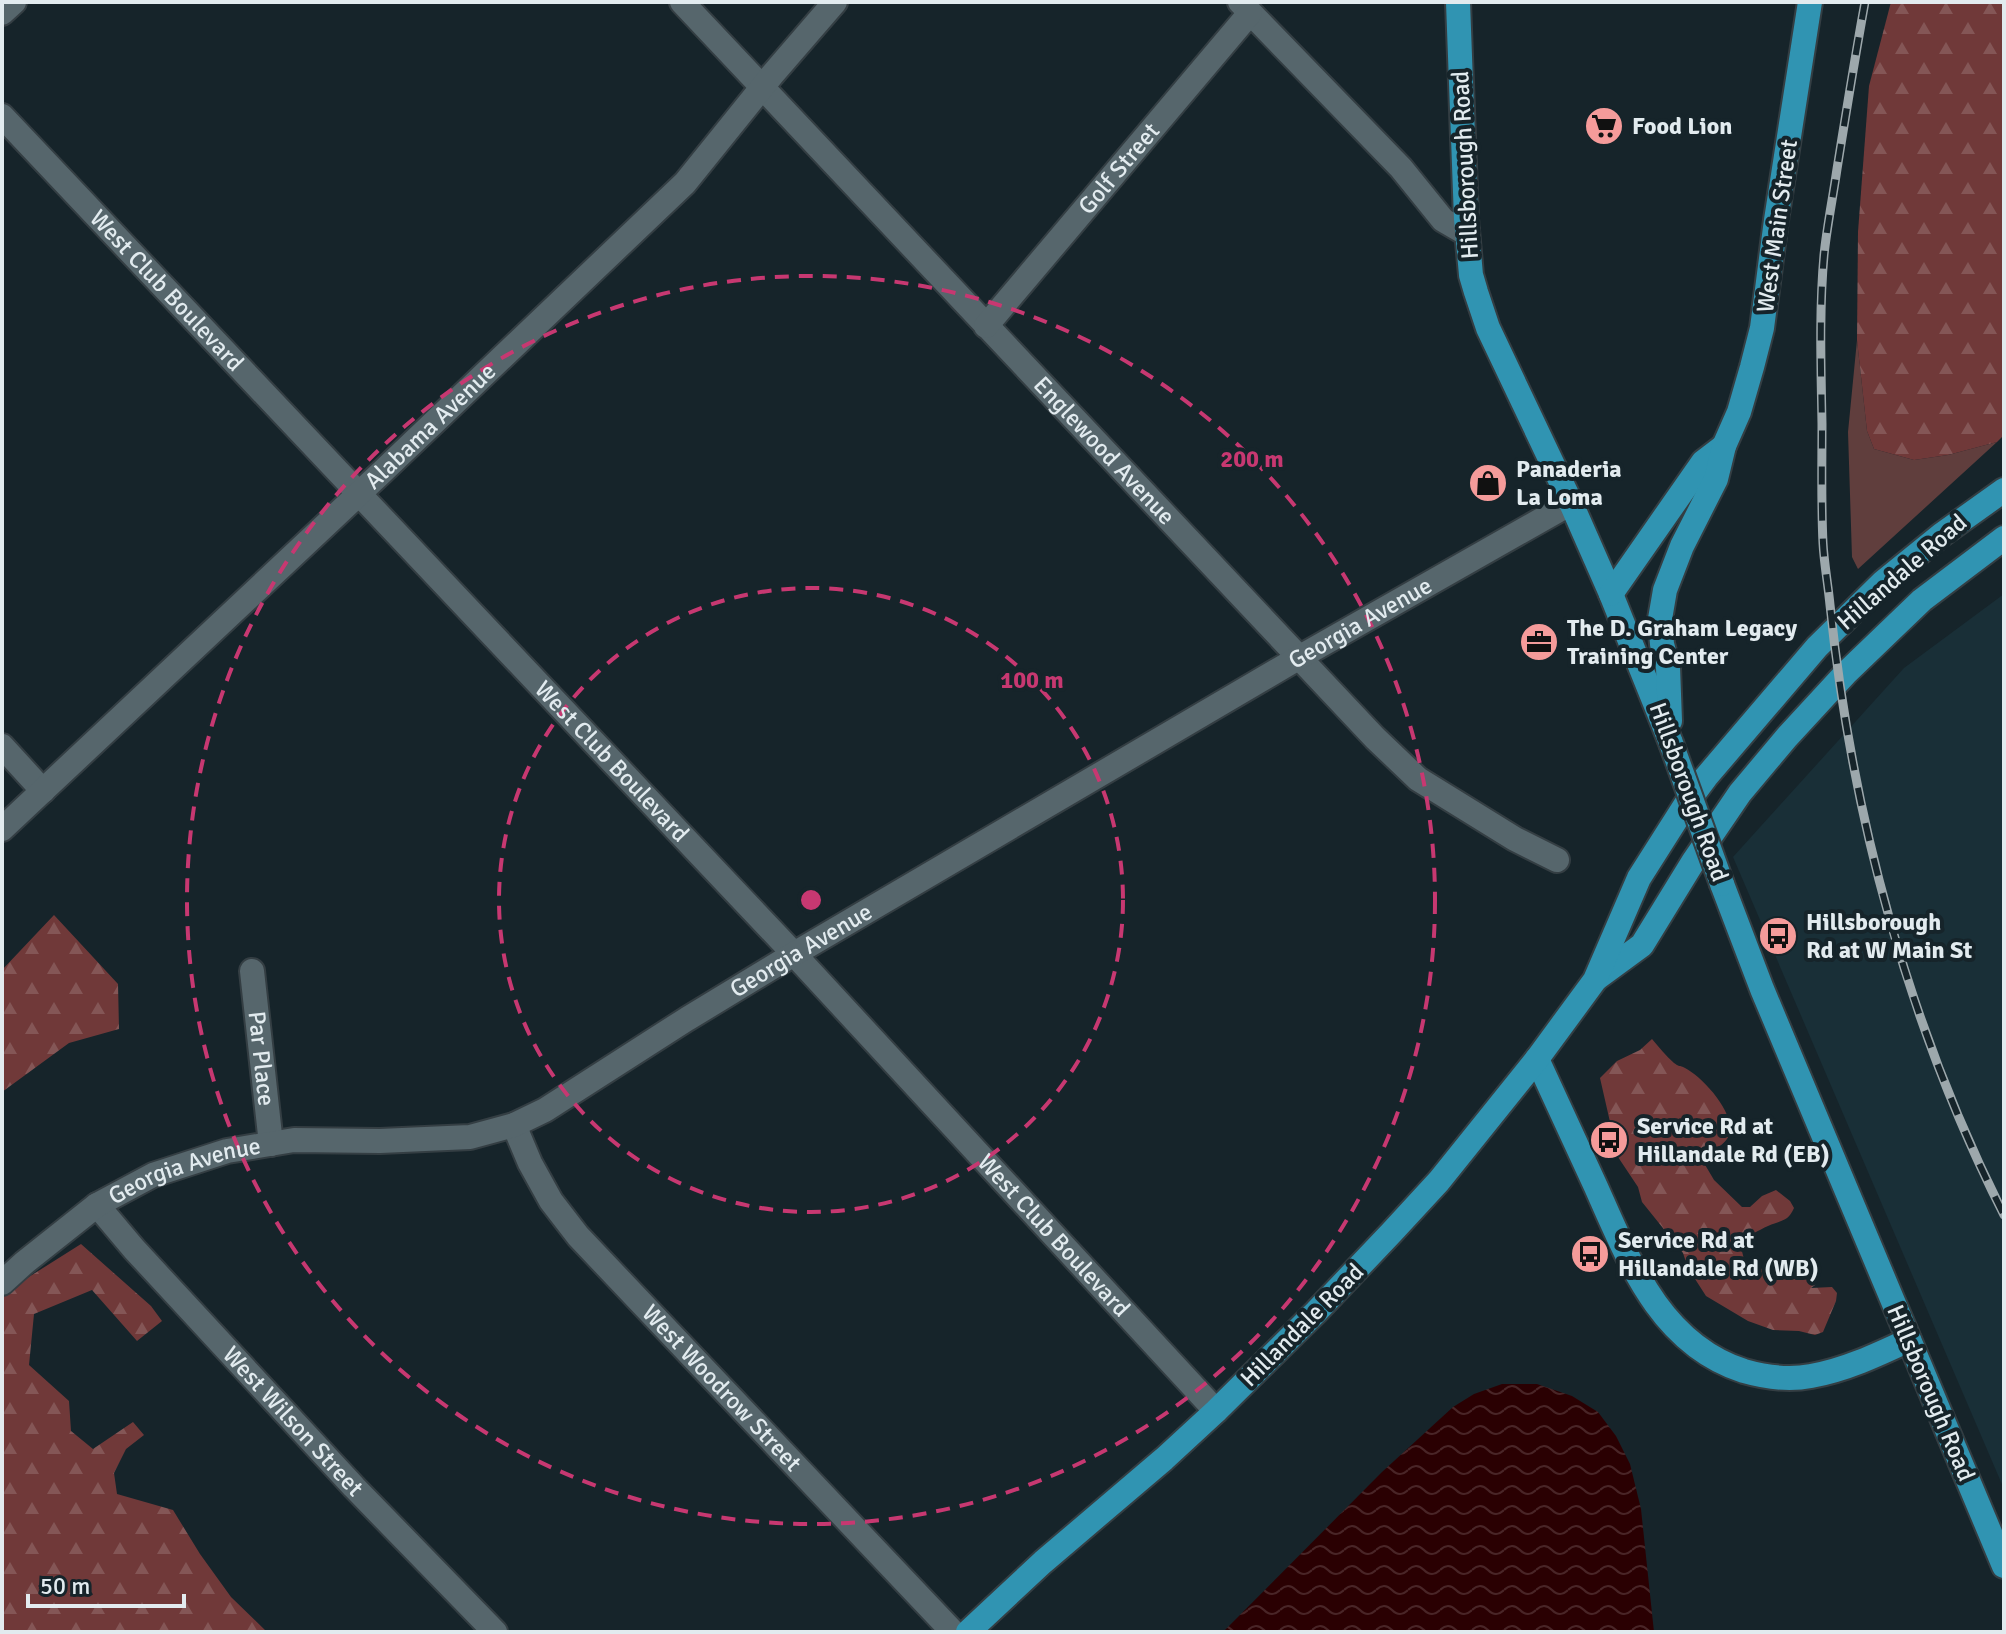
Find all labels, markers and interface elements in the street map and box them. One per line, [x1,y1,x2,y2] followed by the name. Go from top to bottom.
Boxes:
[1445,70,1485,260] street label: Hillsborough Road
[1583,105,1625,147] supermarket icon: Food Lion
[1632,111,1732,141] place label: Food Lion
[1072,117,1166,221] street label: Golf Street
[1750,137,1804,315] street label: West Main Street
[83,203,250,377] street label: West Club Boulevard
[358,356,502,496] street label: Alabama Avenue
[1027,370,1181,531] street label: Englewood Avenue
[1220,444,1284,474] text: 200 m
[1516,454,1622,512] place label: Panaderia La Loma
[1467,462,1509,504] shop icon: Panaderia La Loma
[1831,507,1973,637] street label: Hillandale Road
[1283,570,1437,676] street label: Georgia Avenue
[1567,613,1797,671] place label: The D. Graham Legacy Training Center
[1518,621,1560,663] office icon: The D. Graham Legacy Training Center
[1000,665,1064,695] text: 100 m
[529,674,695,848] street label: West Club Boulevard
[1643,698,1735,886] street label: Hillsborough Road
[797,886,825,914] centre of rings
[724,897,877,1004] street label: Georgia Avenue
[1806,907,1972,965] place label: Hillsborough Rd at W Main St
[1757,915,1799,957] bus stop icon: Hillsborough Rd at W Main St
[241,1009,282,1108] street label: Par Place
[1637,1111,1830,1169] place label: Service Rd at Hillandale Rd (EB)
[1588,1119,1630,1161] bus stop icon: Service Rd at Hillandale Rd (EB)
[103,1131,263,1211] street label: Georgia Avenue
[971,1148,1136,1323] street label: West Club Boulevard
[1618,1225,1819,1283] place label: Service Rd at Hillandale Rd (WB)
[1569,1233,1611,1275] bus stop icon: Service Rd at Hillandale Rd (WB)
[1234,1257,1370,1393] street label: Hillandale Road
[636,1298,808,1478] street label: West Woodrow Street
[1880,1300,1982,1486] street label: Hillsborough Road
[216,1340,370,1503] street label: West Wilson Street
[28,1558,184,1608] scale bar
[40,1571,90,1601] text: 50 m

